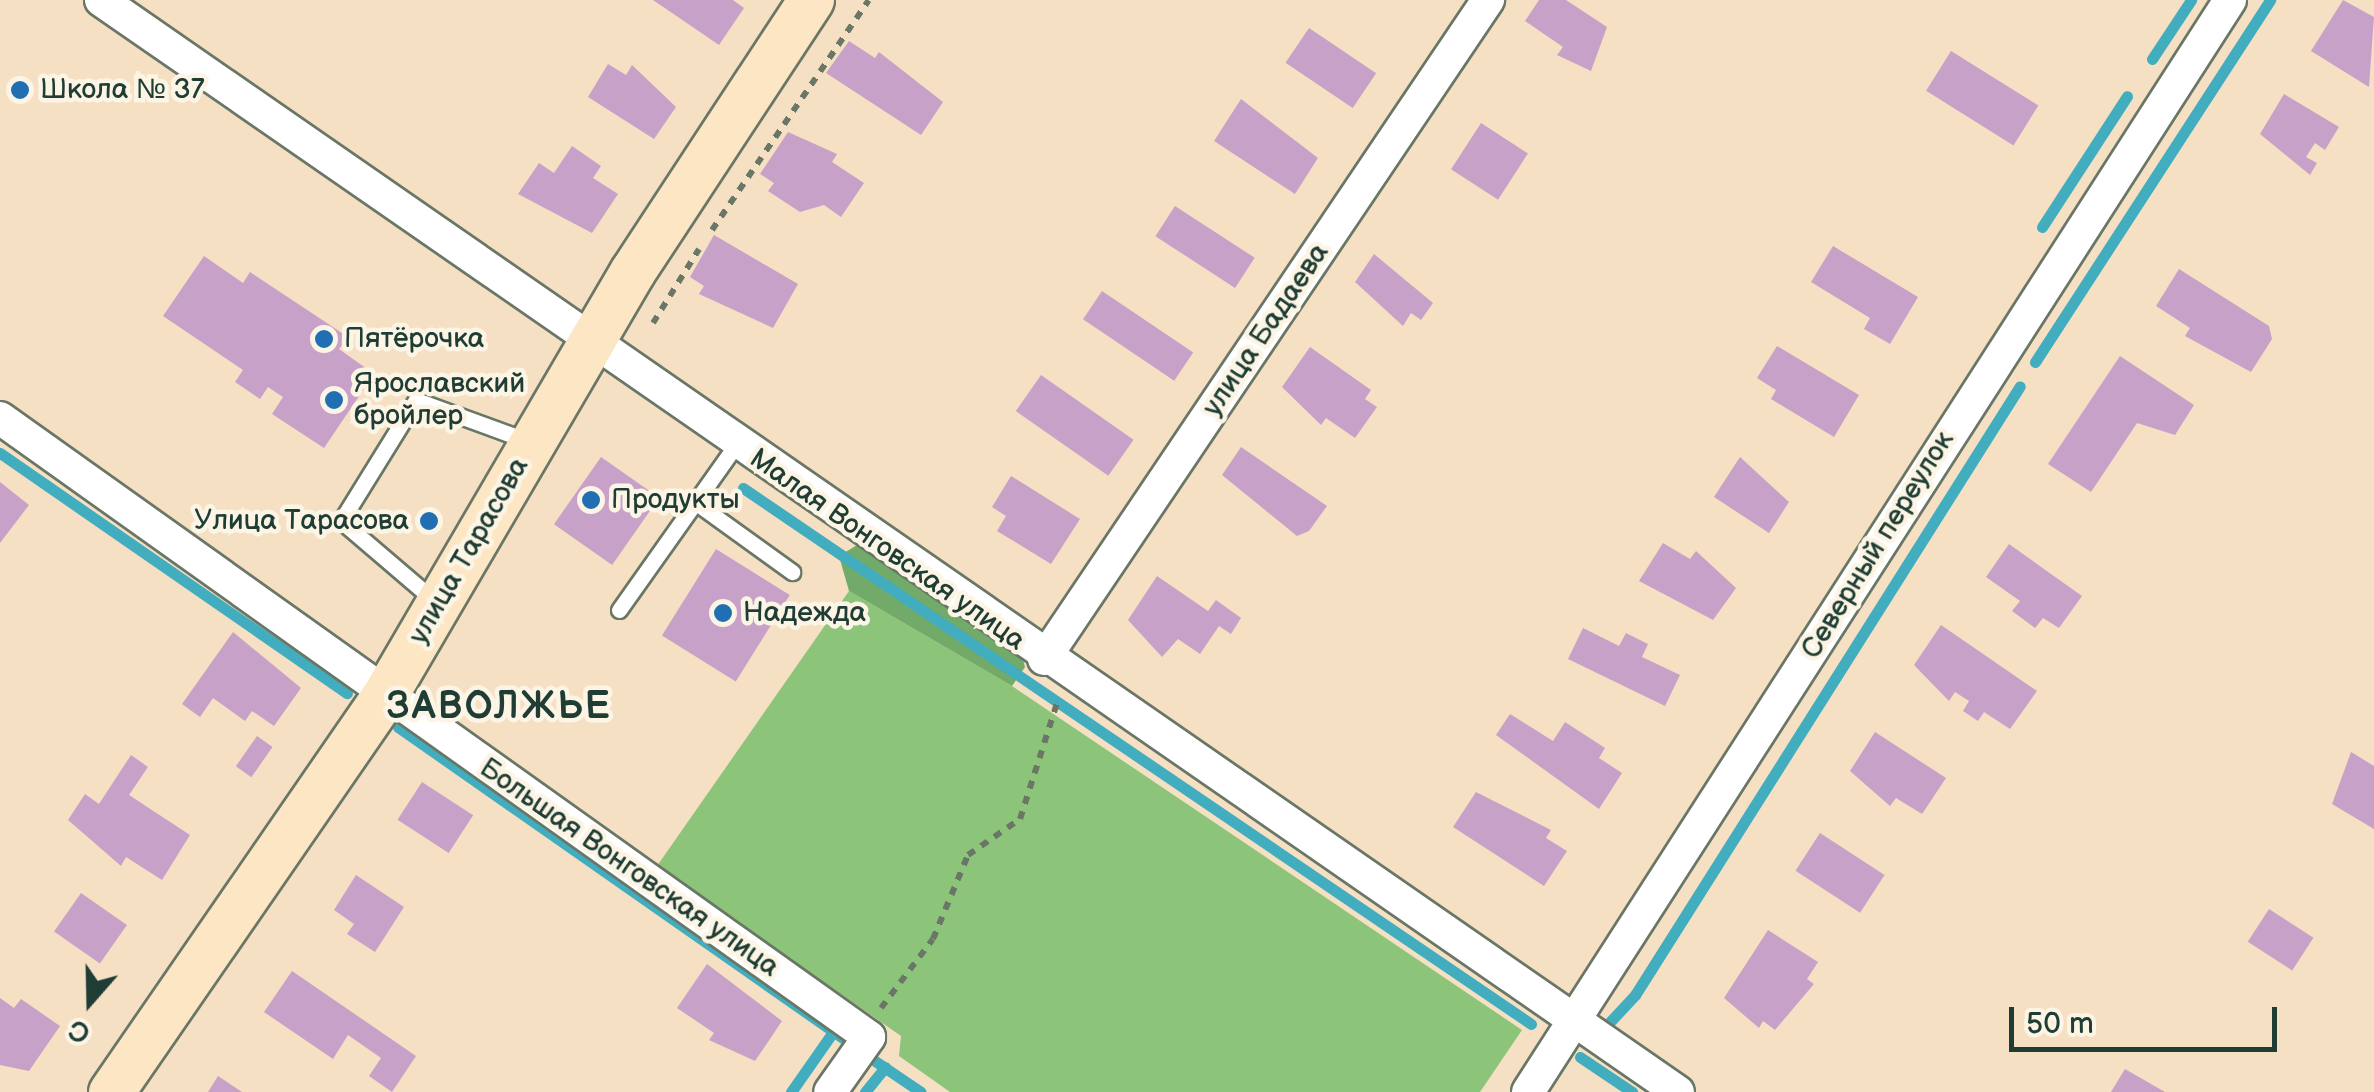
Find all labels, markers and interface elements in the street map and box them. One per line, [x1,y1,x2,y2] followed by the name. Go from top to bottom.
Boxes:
[40,73,204,107] place label: Школа № 37
[9,79,31,101] marker: Школа № 37
[1196,237,1336,423] street label: улица Бадаева
[344,322,484,356] place label: Пятёрочка
[313,328,335,350] marker: Пятёрочка
[354,367,525,433] place label: Ярославский бройлер
[323,389,345,411] marker: Ярославский бройлер
[1794,425,1962,665] street label: Северный переулок
[743,442,1031,658] street label: Малая Вонговская улица
[402,452,536,650] street label: улица Тарасова
[611,483,740,517] place label: Продукты
[580,489,602,511] marker: Продукты
[194,504,409,538] place label: Улица Тарасова
[418,510,440,532] marker: Улица Тарасова
[743,596,866,630] place label: Надежда
[712,602,734,624] marker: Надежда
[386,684,612,730] district label: ЗАВОЛЖЬЕ
[473,752,785,984] street label: Большая Вонговская улица
[40,952,140,1052] north arrow
[2014,987,2282,1049] scale bar
[2026,1006,2094,1042] text: 50 m
[65,1012,94,1049] text: С

